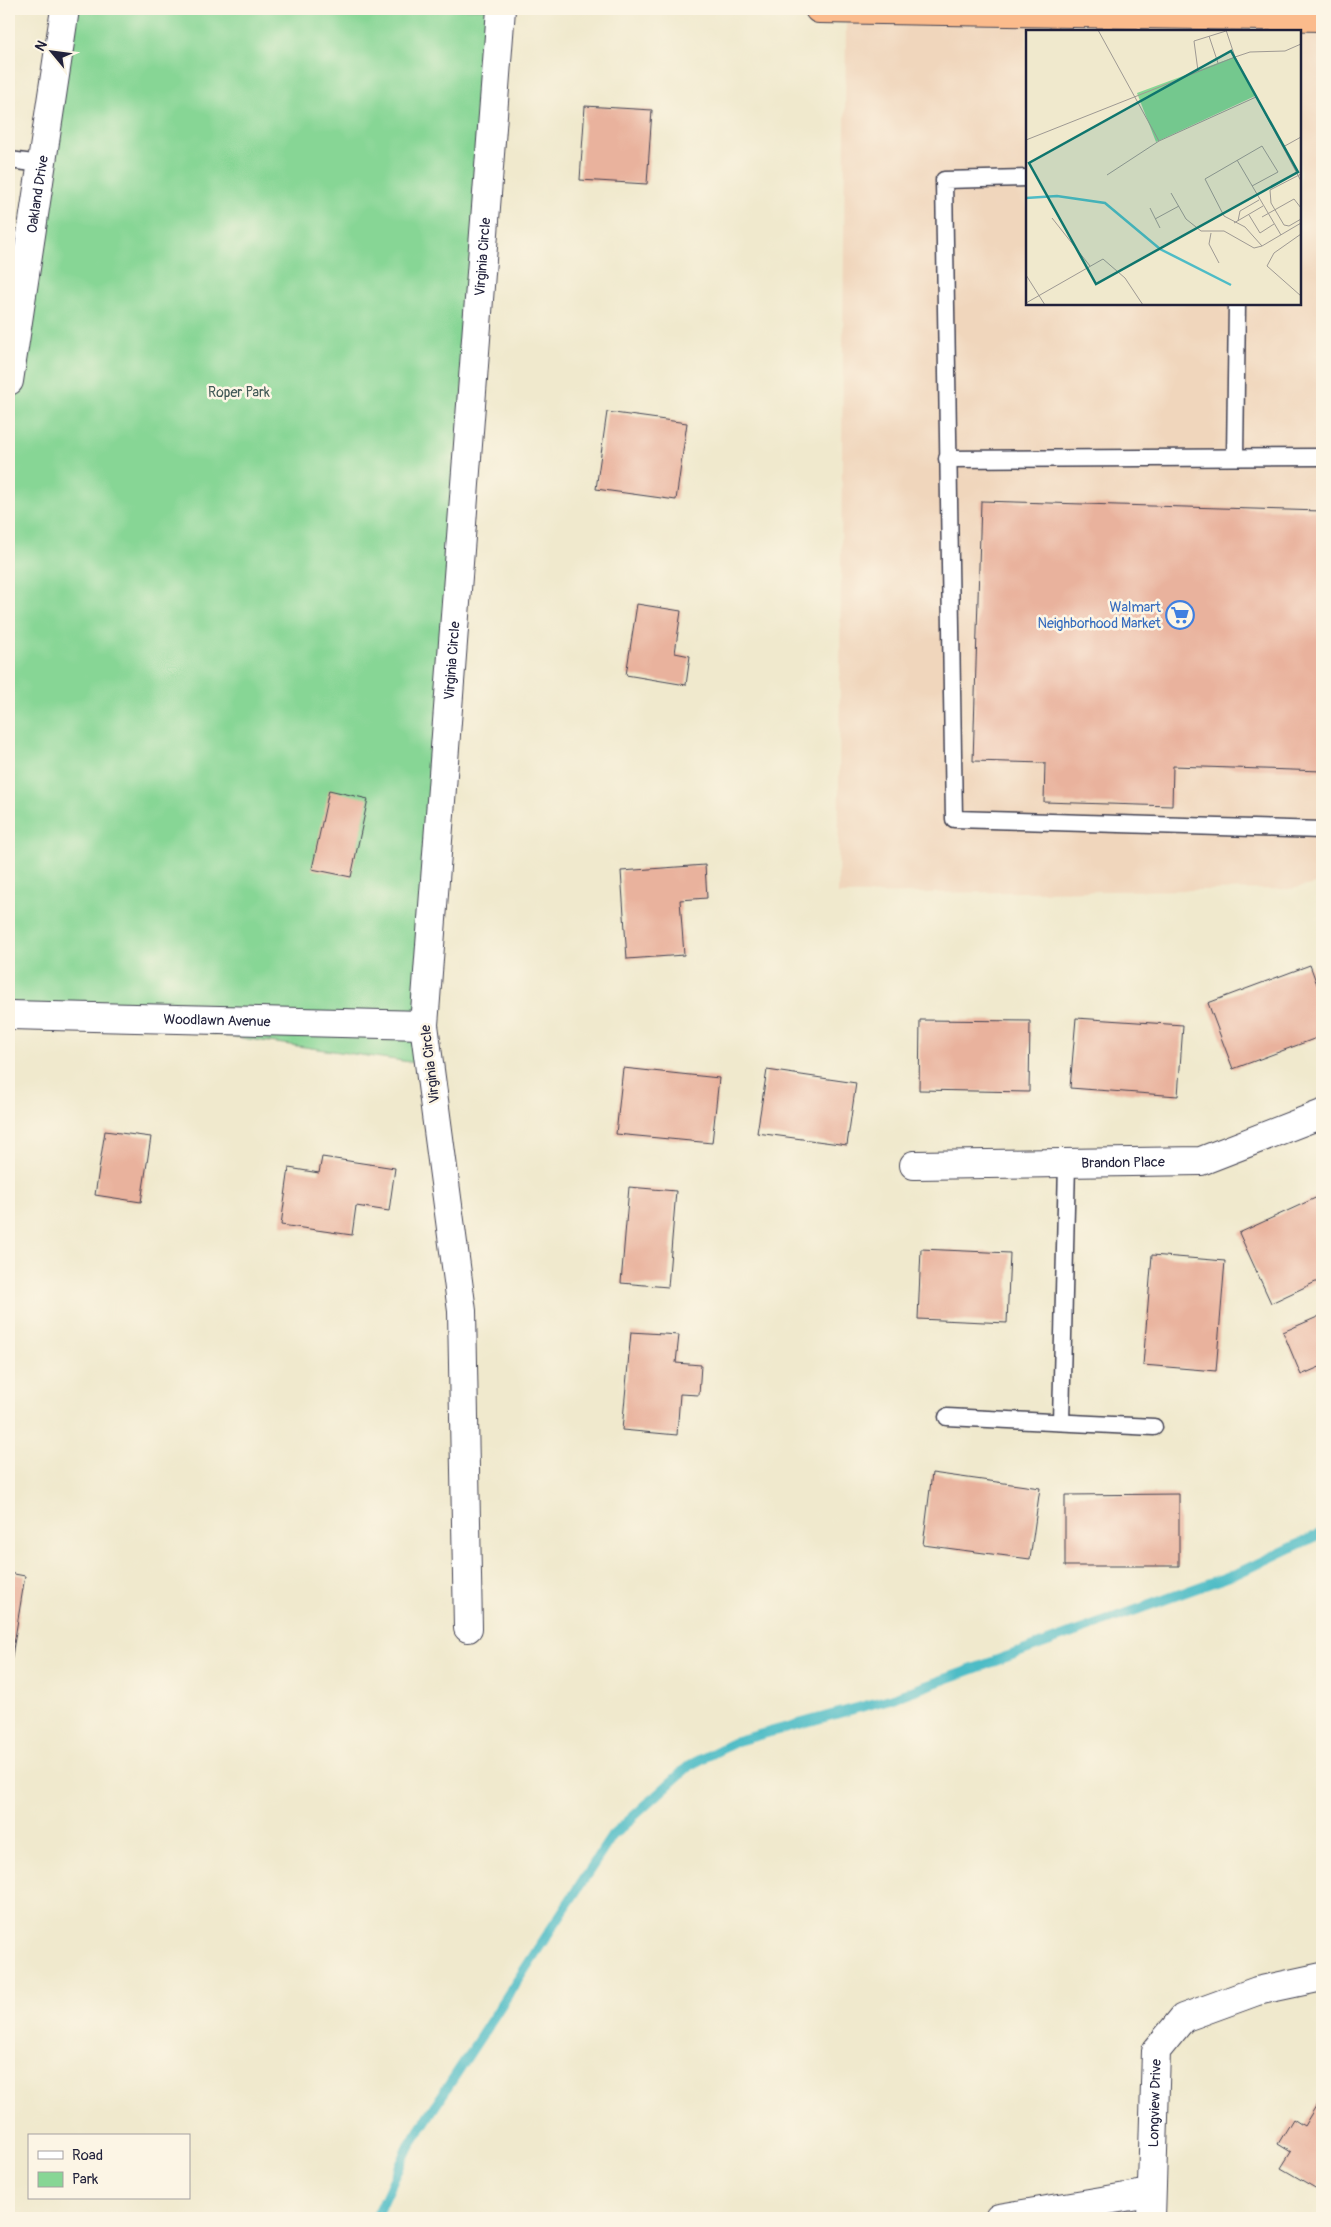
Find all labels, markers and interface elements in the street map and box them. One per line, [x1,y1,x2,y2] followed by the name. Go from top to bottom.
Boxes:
[28,28,78,78] north arrow
[1026,30,1301,305] inset map
[31,38,51,54] text: N
[23,154,51,234] street label: Oakland Drive
[471,217,494,297] street label: Virginia Circle
[208,384,270,401] park label: Roper Park
[1038,599,1161,632] place label: Walmart Neighborhood Market
[1165,600,1195,630] supermarket icon: Walmart Neighborhood Market
[440,621,463,701] street label: Virginia Circle
[163,1010,271,1030] street label: Woodlawn Avenue
[417,1024,443,1104] street label: Virginia Circle
[1081,1153,1165,1171] street label: Brandon Place
[1145,2059,1164,2147] street label: Longview Drive
[28,2134,190,2200] legend
[72,2146,103,2165] text: Road
[72,2170,99,2189] text: Park

